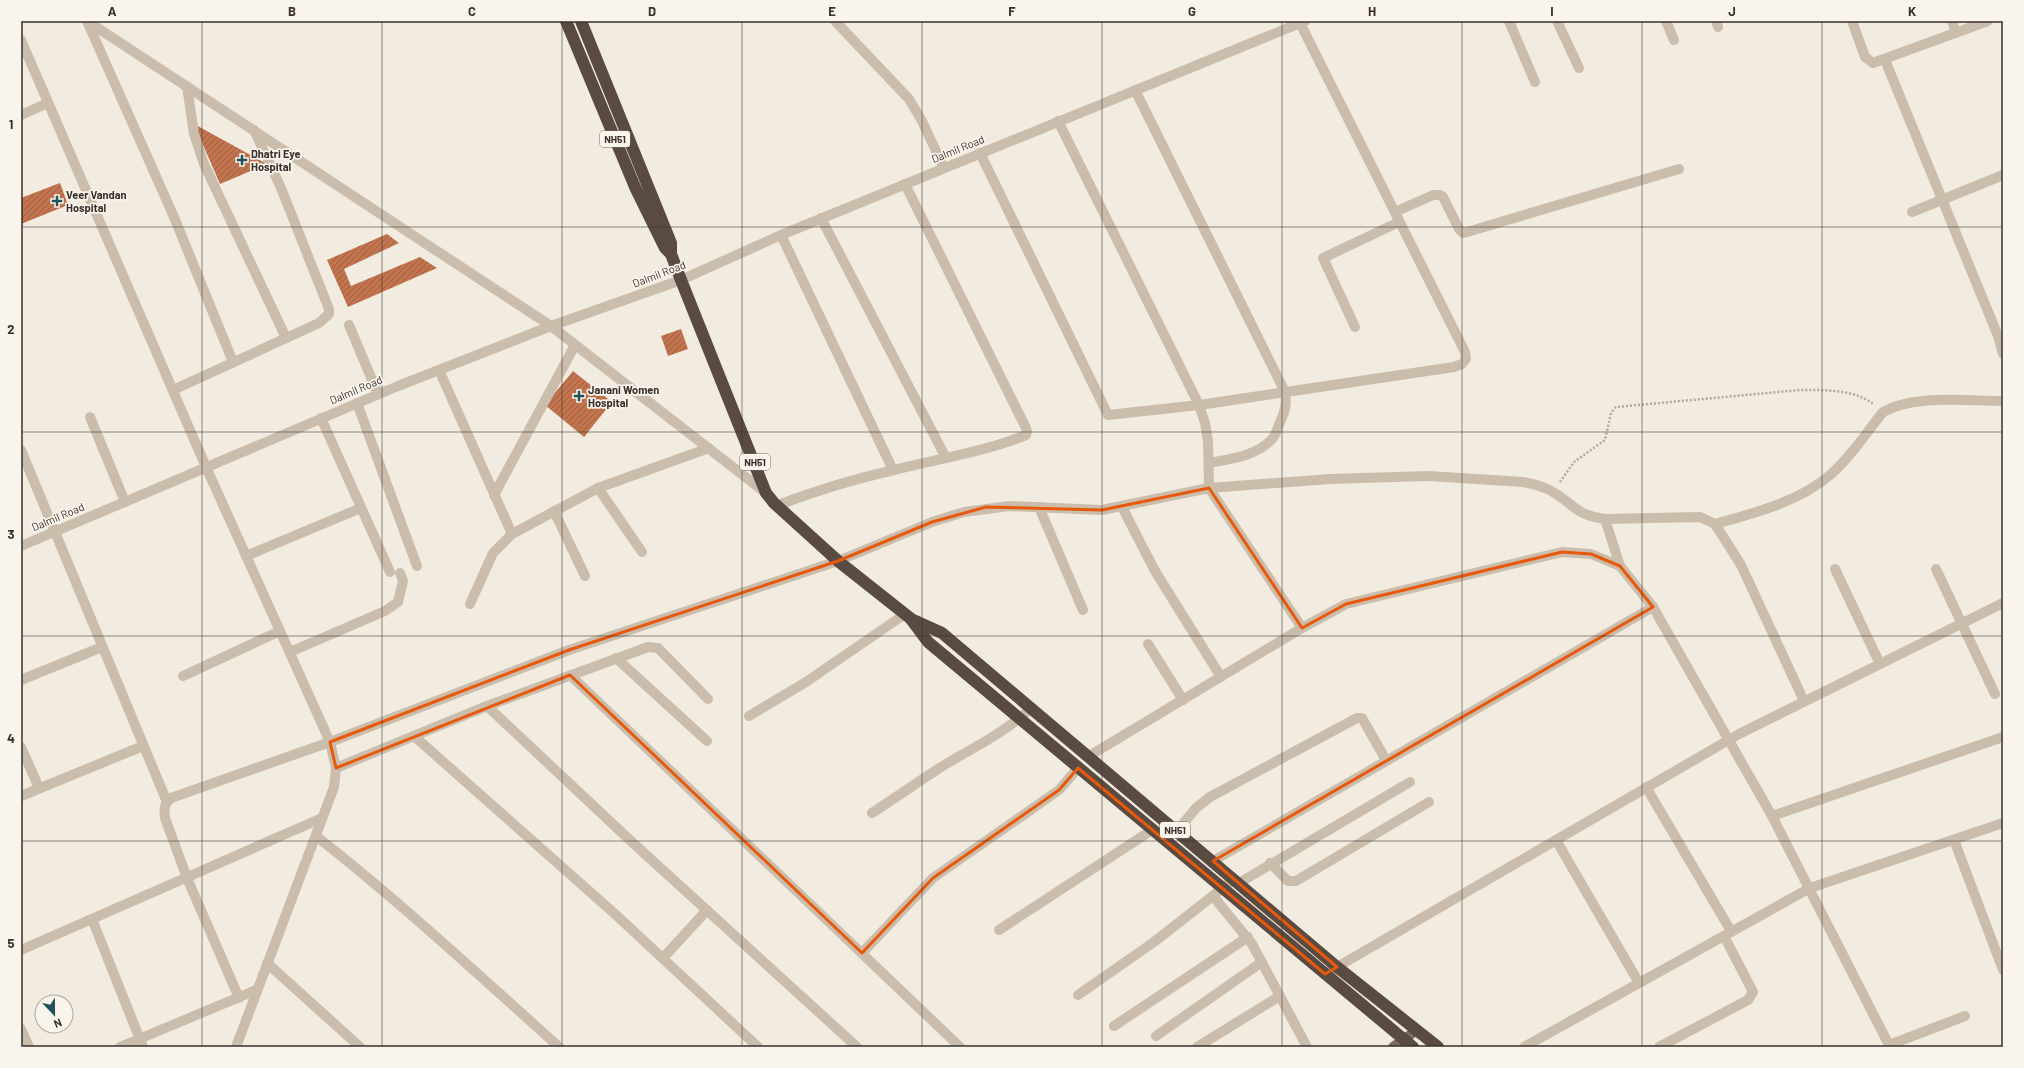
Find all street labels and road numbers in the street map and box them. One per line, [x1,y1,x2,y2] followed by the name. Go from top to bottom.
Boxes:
[600,131,630,147] road number: NH51
[929,132,986,165] street label: Dalmil Road
[630,257,687,290] street label: Dalmil Road
[328,373,384,406] street label: Dalmil Road
[740,454,770,470] road number: NH51
[30,500,86,533] street label: Dalmil Road
[1160,822,1190,838] road number: NH51

